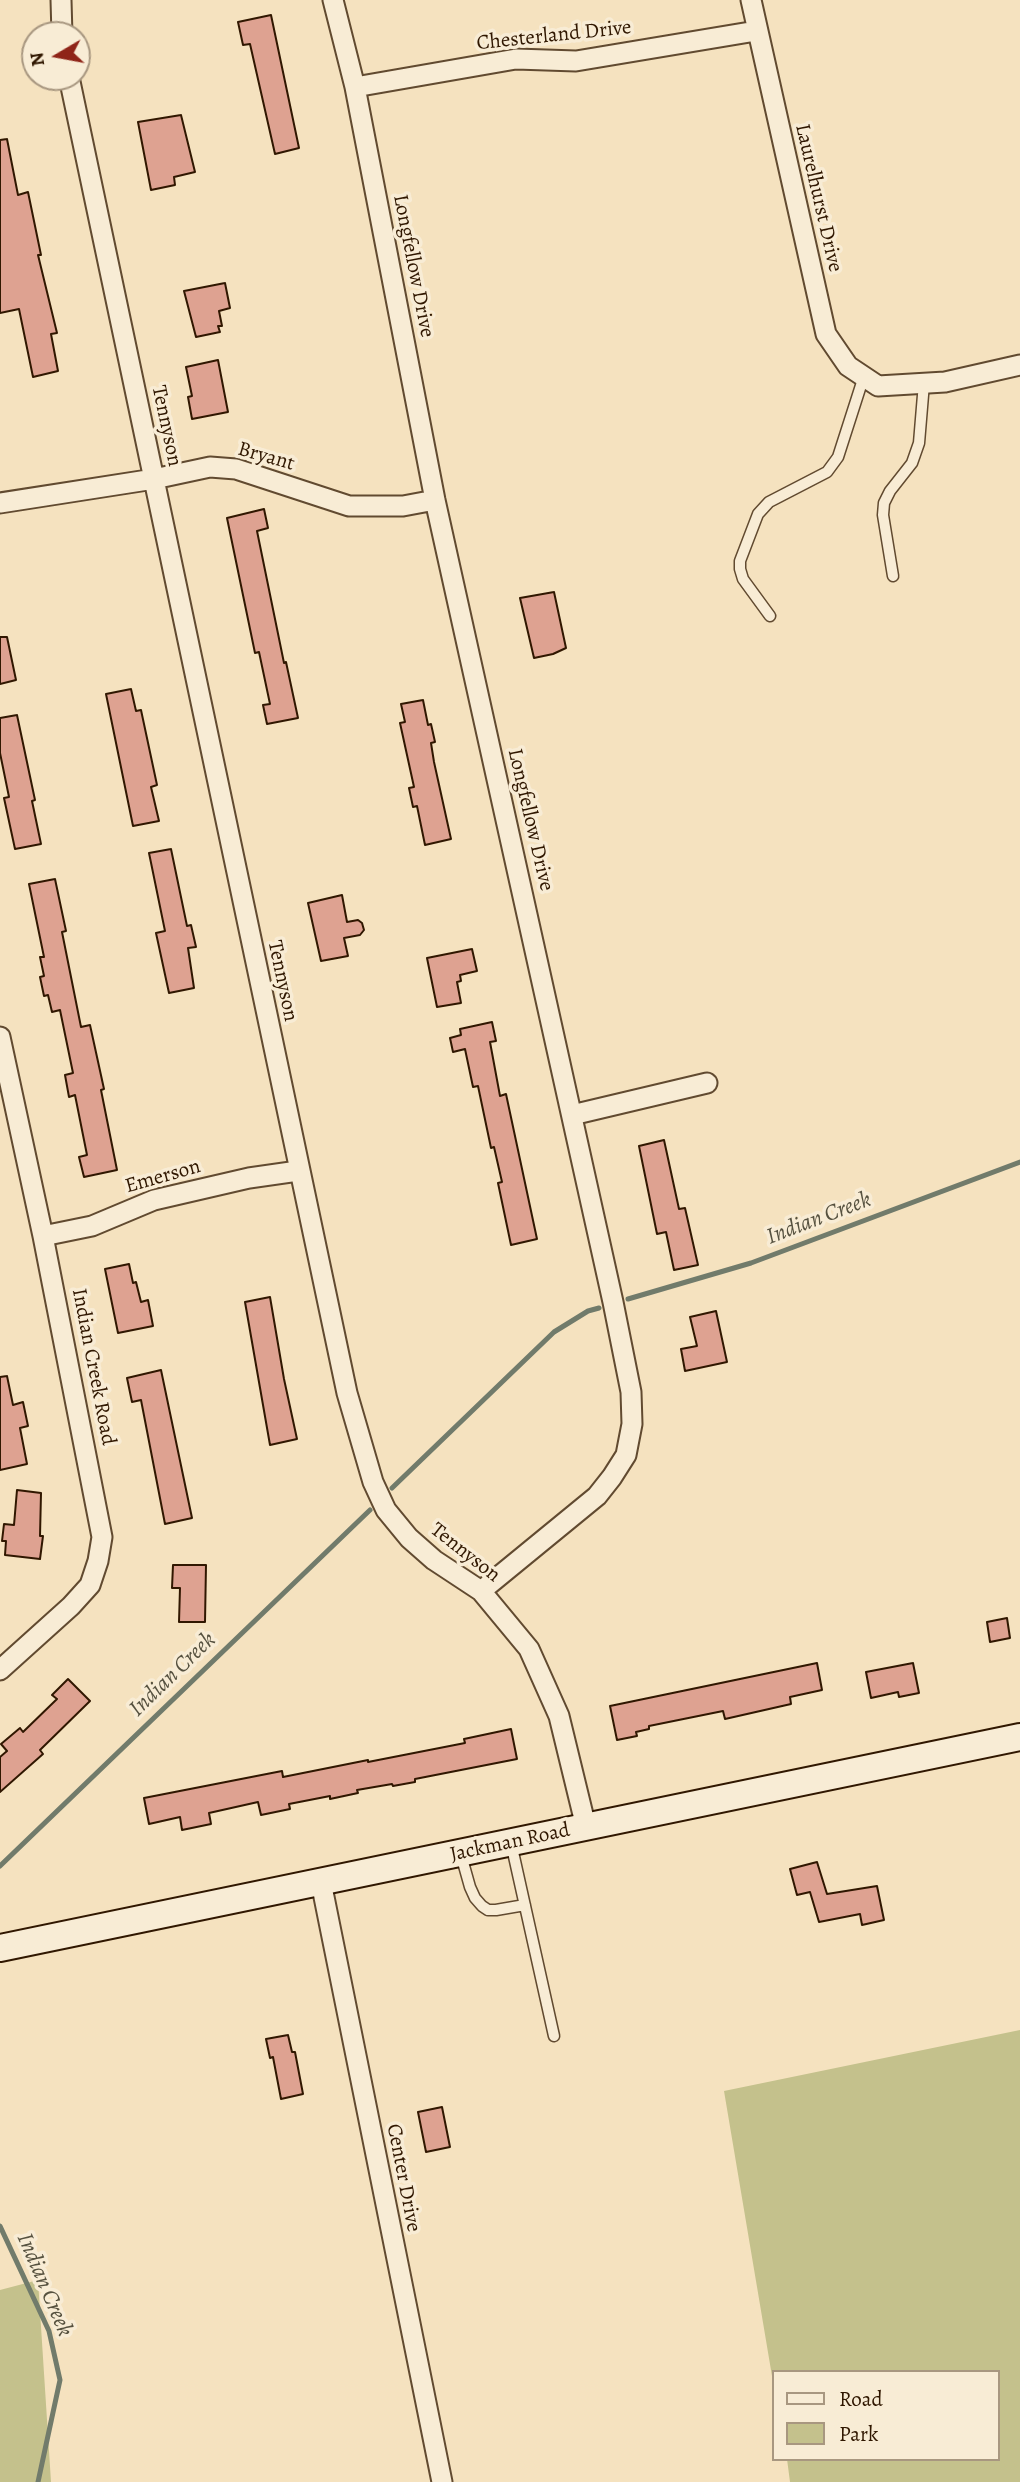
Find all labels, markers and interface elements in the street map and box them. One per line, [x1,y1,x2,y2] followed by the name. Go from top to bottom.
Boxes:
[475,15,633,57] street label: Chesterland Drive
[21,21,91,91] north arrow
[23,50,51,68] text: N
[789,121,847,275] street label: Laurelhurst Drive
[387,192,439,340] street label: Longfellow Drive
[145,383,187,469] street label: Tennyson
[235,437,297,477] street label: Bryant
[501,746,559,894] street label: Longfellow Drive
[261,938,303,1024] street label: Tennyson
[122,1154,204,1200] street label: Emerson
[763,1186,875,1252] water label: Indian Creek
[65,1286,121,1448] street label: Indian Creek Road
[425,1518,505,1588] street label: Tennyson
[124,1627,222,1723] water label: Indian Creek
[448,1818,572,1868] street label: Jackman Road
[380,2122,426,2234] street label: Center Drive
[10,2229,78,2341] water label: Indian Creek
[772,2370,999,2461] legend
[839,2385,883,2413] text: Road
[839,2420,878,2448] text: Park

